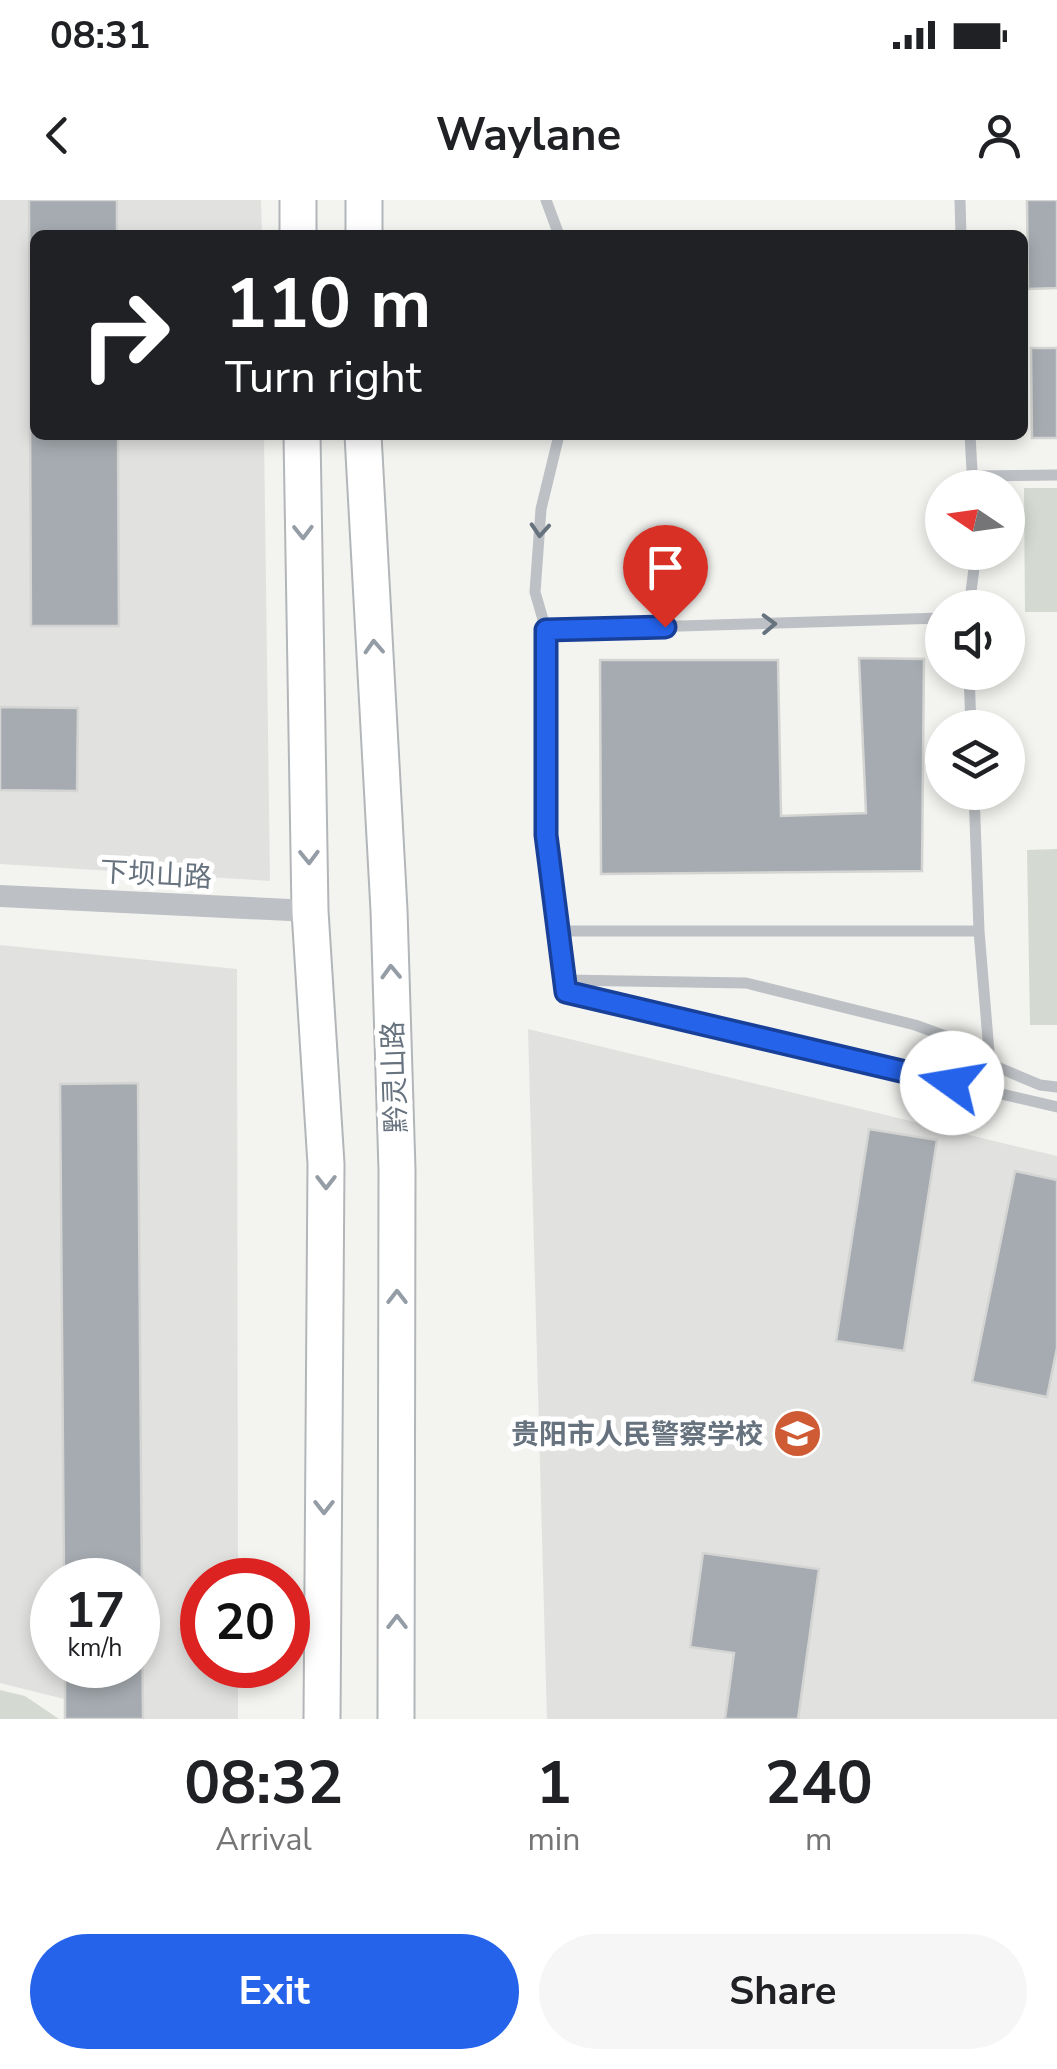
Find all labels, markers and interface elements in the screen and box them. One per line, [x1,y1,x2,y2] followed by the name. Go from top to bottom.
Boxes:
[50,10,151,61] text: 08:31
[436,105,621,166] text: Waylane
[30,108,85,163] icon: back
[972,108,1027,163] icon: person
[225,256,431,352] text: 110 m
[60,270,190,400] icon: right
[225,347,422,408] text: Turn right
[925,470,1025,570] north arrow
[925,470,1025,810] map controls
[529,523,551,539] one-way arrow
[293,525,314,541] one-way arrow
[623,525,708,628] pin
[638,540,693,595] icon: arrive
[925,590,1025,690] button: sound
[762,613,778,634] one-way arrow
[364,639,385,655] one-way arrow
[925,710,1025,810] button: layers
[298,850,319,866] one-way arrow
[99,853,213,897] street label: 下坝山路
[380,963,401,979] one-way arrow
[374,1020,416,1134] street label: 黔灵山路
[900,1031,1004,1135] position arrow
[315,1174,337,1190] one-way arrow
[386,1288,408,1304] one-way arrow
[772,1408,824,1460] school or university icon: 贵阳市人民警察学校
[511,1416,763,1454] place label: 贵阳市人民警察学校
[313,1500,335,1515] one-way arrow
[180,1558,310,1688] speed limit sign: 20
[65,1576,125,1645] text: 17
[386,1613,407,1629] one-way arrow
[67,1631,123,1665] text: km/h
[184,1742,343,1824] text: 08:32
[536,1742,572,1824] text: 1
[765,1742,873,1824] text: 240
[216,1818,312,1861] text: Arrival
[527,1818,580,1861] text: min
[805,1818,832,1861] text: m
[30,1934,519,2049] button: Exit
[539,1934,1027,2049] button: Share

